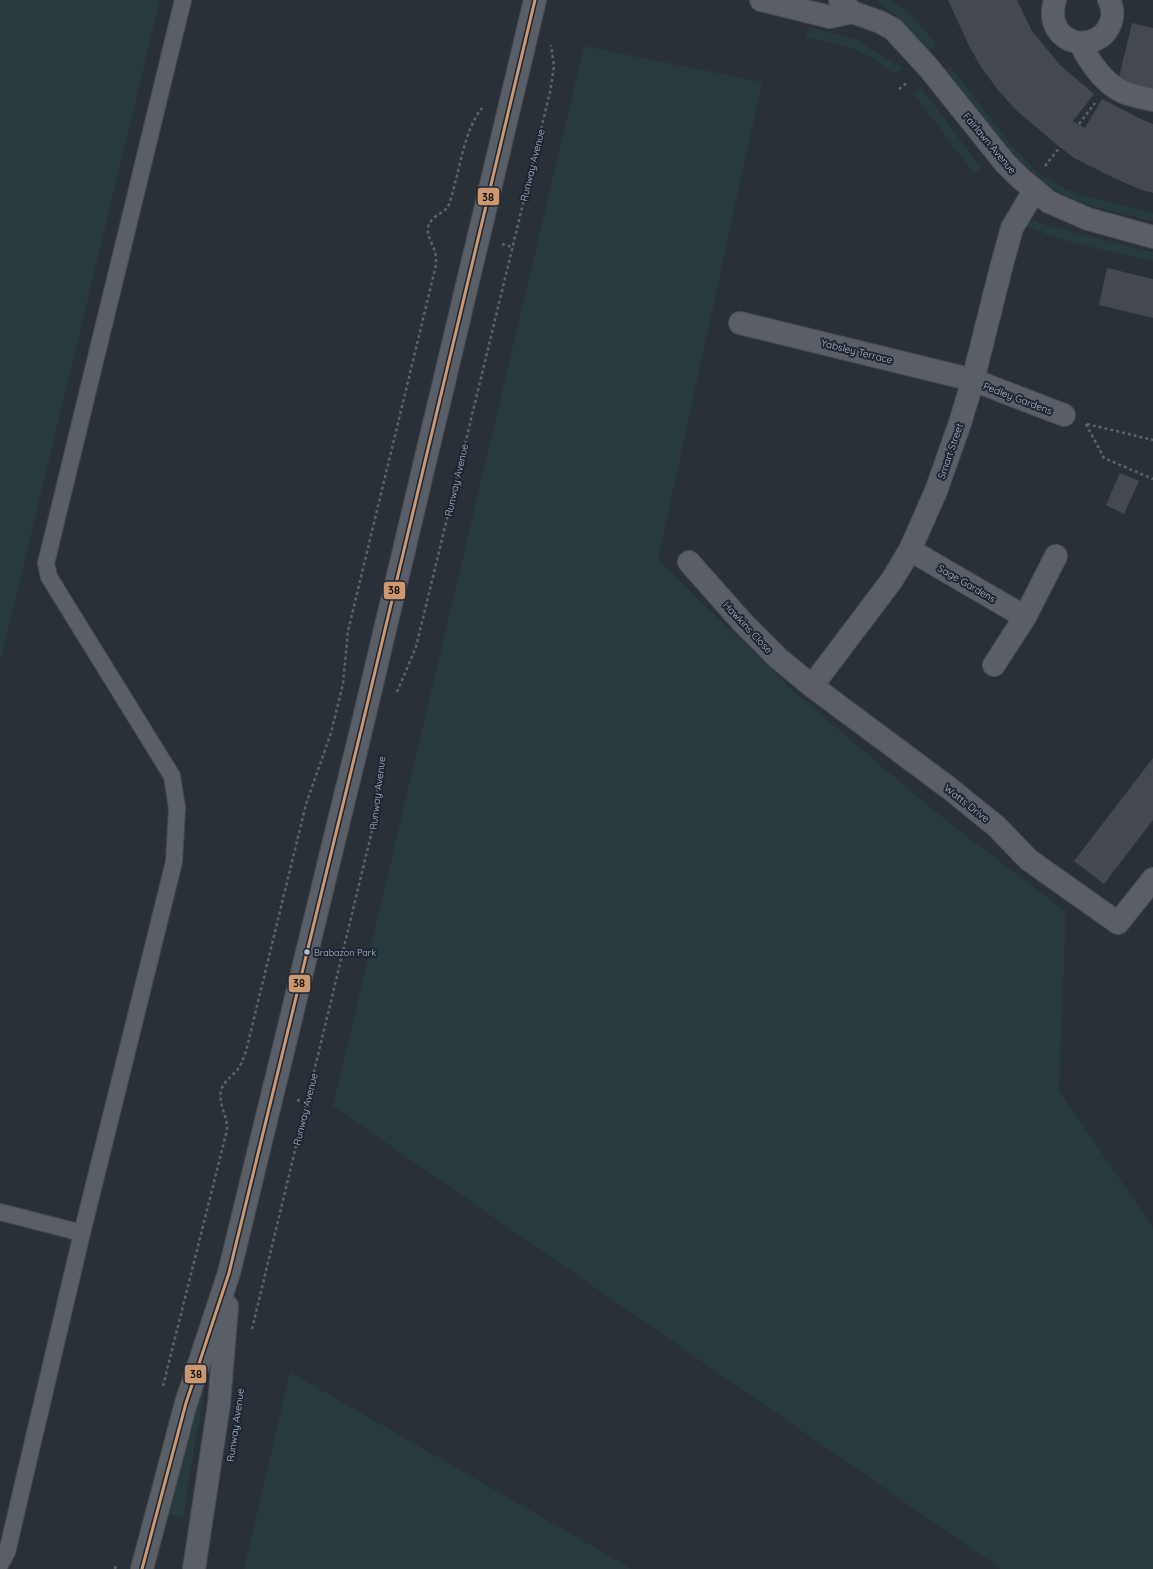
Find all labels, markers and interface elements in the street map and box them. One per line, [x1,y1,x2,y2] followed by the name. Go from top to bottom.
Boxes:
[960,110,1019,177] street label: Fairlawn Avenue
[517,127,548,203] street label: Runway Avenue
[477,187,500,206] line badge: 38
[482,190,494,204] text: 38
[820,336,894,367] street label: Yabsley Terrace
[982,379,1054,418] street label: Pedley Gardens
[935,421,966,481] street label: Smart Street
[442,442,471,518] street label: Runway Avenue
[935,562,998,605] street label: Sage Gardens
[383,581,406,600] line badge: 38
[388,583,400,597] text: 38
[720,599,775,656] street label: Hawkins Close
[367,755,389,831] street label: Runway Avenue
[941,782,992,825] street label: Watts Drive
[302,947,312,957] marker: Brabazon Park
[314,947,376,958] place label: Brabazon Park
[288,974,311,993] line badge: 38
[293,976,305,990] text: 38
[290,1071,321,1147] street label: Runway Avenue
[184,1364,207,1384] line badge: 38
[190,1367,202,1381] text: 38
[224,1387,247,1463] street label: Runway Avenue

